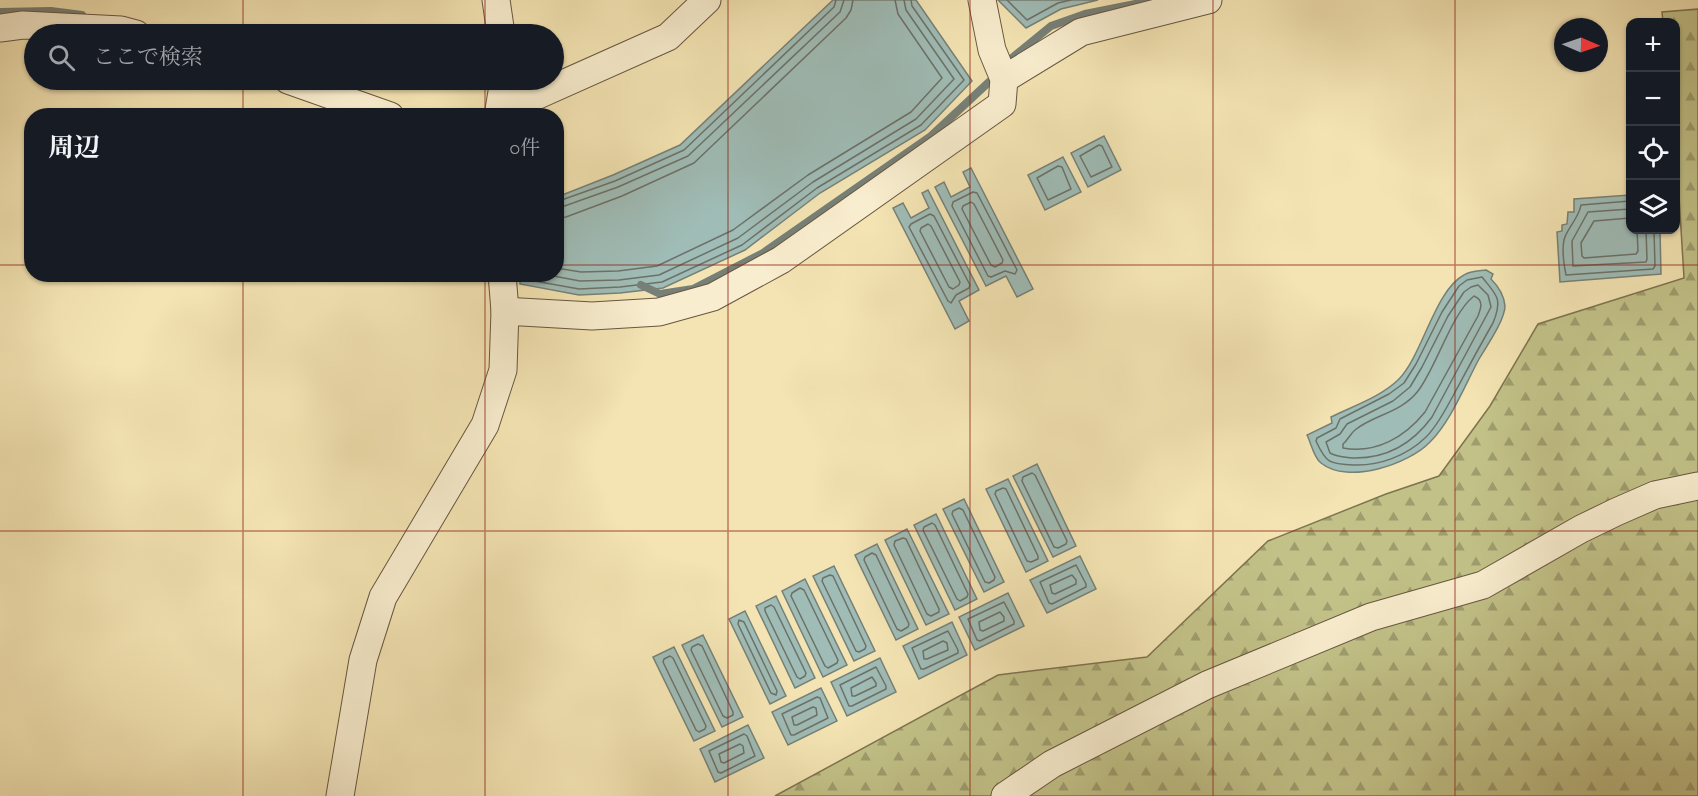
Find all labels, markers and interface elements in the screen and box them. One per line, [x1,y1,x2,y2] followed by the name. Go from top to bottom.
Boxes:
[1554,18,1608,72] north arrow
[1626,18,1680,234] map controls
[1626,18,1680,72] button: +
[24,24,564,90] search box
[45,41,78,74] icon: search
[93,43,203,75] text: ここで検索
[1626,72,1680,126] button: −
[1626,126,1680,180] button: locate
[48,131,100,168] text: 周辺
[509,135,540,164] text: 0件
[1626,180,1680,234] button: layers

